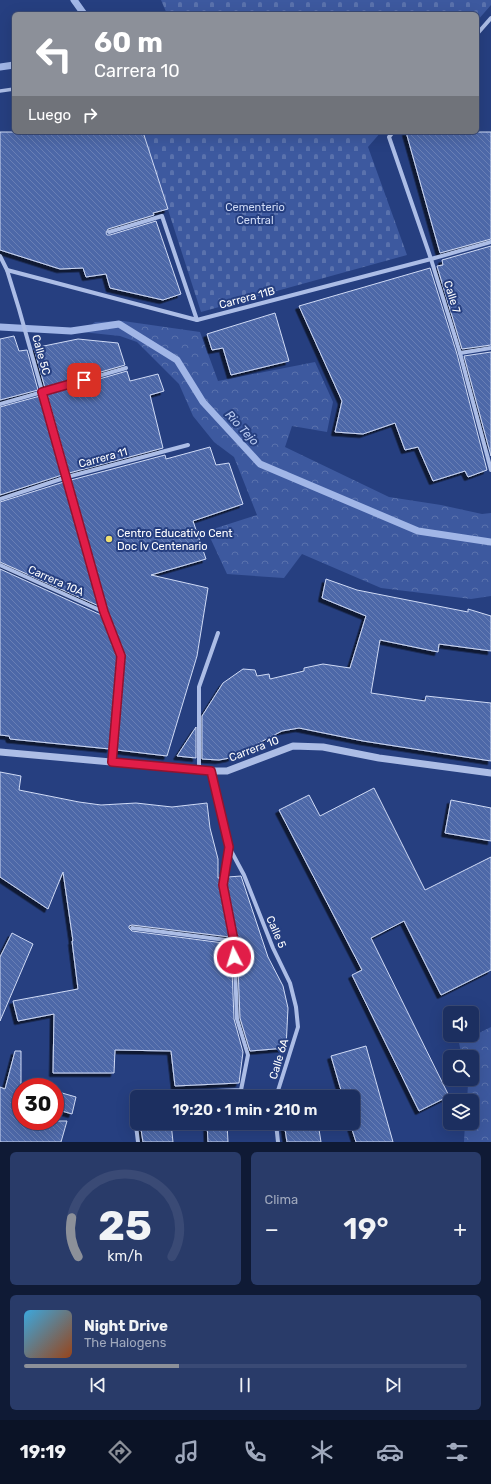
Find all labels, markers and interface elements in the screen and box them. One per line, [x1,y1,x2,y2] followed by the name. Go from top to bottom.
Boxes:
[94,26,163,59] text: 60 m
[28,28,80,80] icon: left
[94,60,180,82] text: Carrera 10
[79,104,101,126] icon: right
[28,106,71,124] text: Luego
[225,201,285,227] park label: Cementerio Central
[441,279,463,315] street label: Calle 7
[218,284,276,312] street label: Carrera 11B
[29,333,53,377] street label: Calle 5C
[67,363,101,397] pin
[73,369,95,391] icon: arrive
[222,408,262,449] water label: Rio Tejo
[77,445,129,471] street label: Carrera 11
[117,527,233,553] place label: Centro Educativo Cent Doc Iv Centenario
[104,534,114,544] marker: Centro Educativo Cent Doc Iv Centenario
[26,563,86,599] street label: Carrera 10A
[227,734,281,764] street label: Carrera 10
[263,914,289,951] street label: Calle 5
[213,936,255,978] position arrow
[443,1006,479,1130] map controls
[443,1006,479,1042] button: sound
[267,1037,291,1081] street label: Calle 6A
[443,1050,479,1086] button: search
[12,1078,64,1130] speed limit sign: 30
[443,1094,479,1130] button: layers
[173,1101,317,1119] text: 19:20 · 1 min · 210 m
[265,1192,298,1207] text: Clima
[98,1200,152,1249] text: 25
[343,1211,389,1247] text: 19°
[265,1216,279,1243] text: −
[453,1216,467,1243] text: +
[107,1247,143,1264] text: km/h
[84,1317,168,1335] text: Night Drive
[84,1335,166,1350] text: The Halogens
[87,1374,109,1396] icon: previous
[234,1374,256,1396] icon: pause
[382,1374,404,1396] icon: next
[106,1438,134,1466] icon: directions
[173,1438,201,1466] icon: music
[241,1438,269,1466] icon: phone
[308,1438,336,1466] icon: climate
[376,1438,404,1466] icon: car
[443,1438,471,1466] icon: filters
[20,1441,66,1463] text: 19:19

